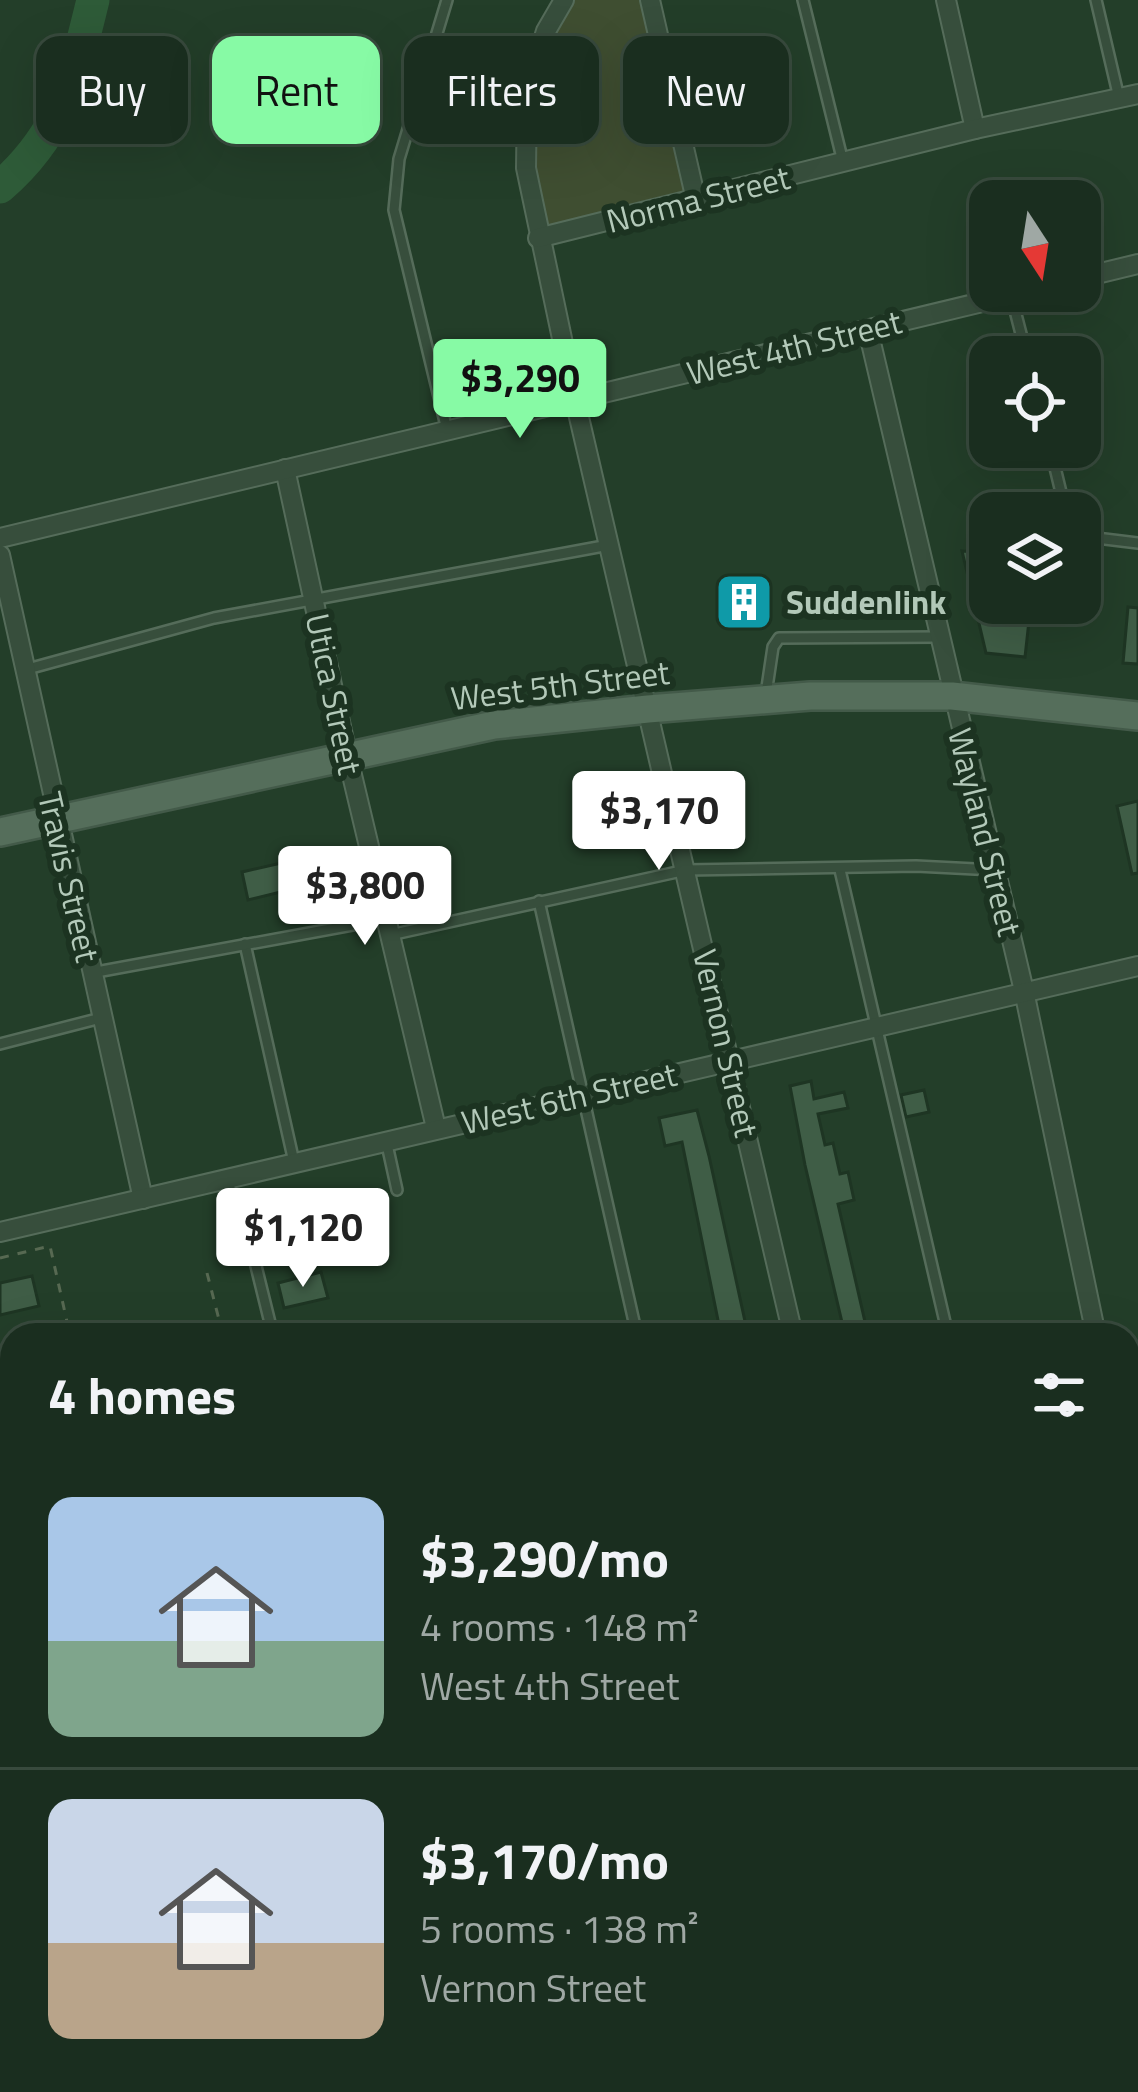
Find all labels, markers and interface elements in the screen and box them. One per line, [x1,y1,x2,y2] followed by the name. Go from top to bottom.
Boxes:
[36,36,188,144] chip: Buy
[212,36,380,144] chip: Rent
[404,36,599,144] chip: Filters
[623,36,789,144] chip: New
[601,152,795,246] street label: Norma Street
[969,180,1101,312] north arrow
[969,180,1101,624] map controls
[681,296,907,398] street label: West 4th Street
[969,336,1101,468] button: locate
[422,339,618,441] pin: $3,290
[460,348,580,407] text: $3,290
[969,492,1101,624] button: layers
[713,571,775,633] building icon: Suddenlink
[786,577,946,627] place label: Suddenlink
[293,609,376,779] street label: Utica Street
[448,647,672,723] street label: West 5th Street
[935,723,1035,942] street label: Wayland Street
[561,771,757,873] pin: $3,170
[599,780,719,839] text: $3,170
[25,787,113,967] street label: Travis Street
[267,846,463,948] pin: $3,800
[305,855,425,914] text: $3,800
[680,944,772,1142] street label: Vernon Street
[456,1049,682,1147] street label: West 6th Street
[205,1188,401,1290] pin: $1,120
[243,1197,363,1256] text: $1,120
[48,1356,236,1434] text: 4 homes
[1026,1362,1092,1428] icon: filters
[420,1519,669,1597] text: $3,290/mo
[144,1545,288,1689] icon: home
[420,1597,699,1656] text: 4 rooms · 148 m²
[420,1656,679,1715] text: West 4th Street
[420,1821,669,1899] text: $3,170/mo
[144,1847,288,1991] icon: home
[420,1899,699,1958] text: 5 rooms · 138 m²
[420,1958,646,2017] text: Vernon Street

